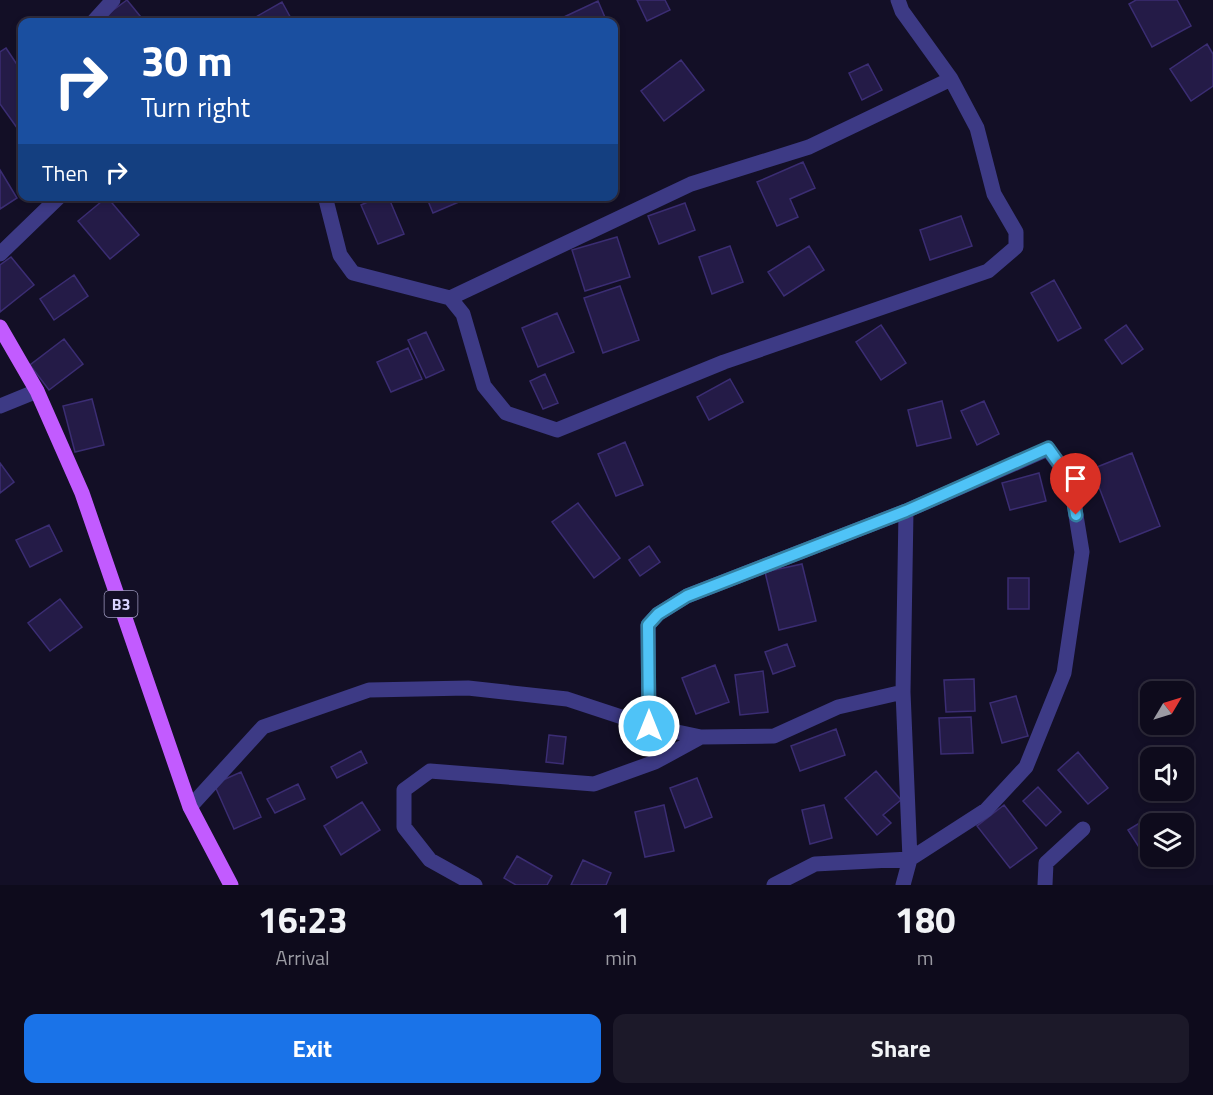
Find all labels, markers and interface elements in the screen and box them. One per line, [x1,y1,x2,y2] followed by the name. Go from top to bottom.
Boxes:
[141,28,233,92] text: 30 m
[42,42,120,120] icon: right
[141,86,250,127] text: Turn right
[42,156,88,190] text: Then
[100,156,133,189] icon: right
[1050,453,1101,515] pin
[1059,462,1092,495] icon: arrive
[104,591,138,617] road number: B3
[1140,681,1194,735] north arrow
[1140,681,1194,867] map controls
[617,694,681,758] position arrow
[1140,747,1194,801] button: sound
[1140,813,1194,867] button: layers
[258,892,348,947] text: 16:23
[611,892,631,947] text: 1
[895,892,955,947] text: 180
[276,942,330,973] text: Arrival
[605,942,637,973] text: min
[917,942,933,973] text: m
[24,1014,601,1083] button: Exit
[613,1014,1189,1083] button: Share

